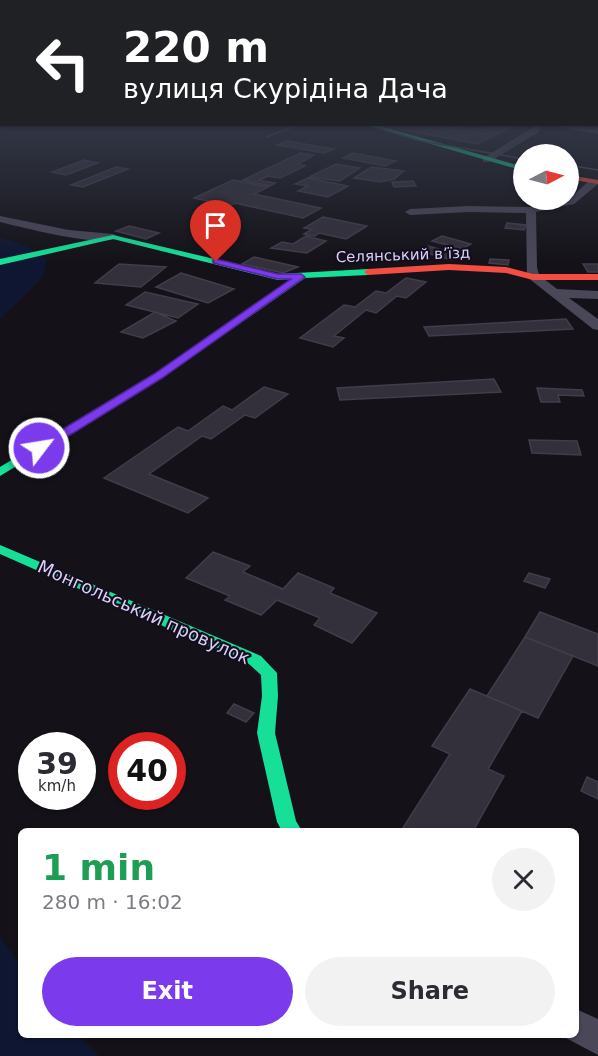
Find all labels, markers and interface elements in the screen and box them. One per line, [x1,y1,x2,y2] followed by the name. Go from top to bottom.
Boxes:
[123,23,269,72] text: 220 m
[24,24,102,102] icon: left
[123,73,448,104] text: вулиця Скурідіна Дача
[513,144,579,210] north arrow
[513,144,579,210] map controls
[190,200,241,262] pin
[199,209,232,242] icon: arrive
[335,244,471,266] street label: Селянський вʼїзд
[7,416,71,480] position arrow
[35,556,254,668] street label: Монгольський провулок
[108,732,186,810] speed limit sign: 40
[36,746,78,781] text: 39
[38,777,76,795] text: km/h
[42,847,155,888] text: 1 min
[492,848,555,911] button: close
[42,890,183,914] text: 280 m · 16:02
[42,957,293,1026] button: Exit
[305,957,555,1026] button: Share

